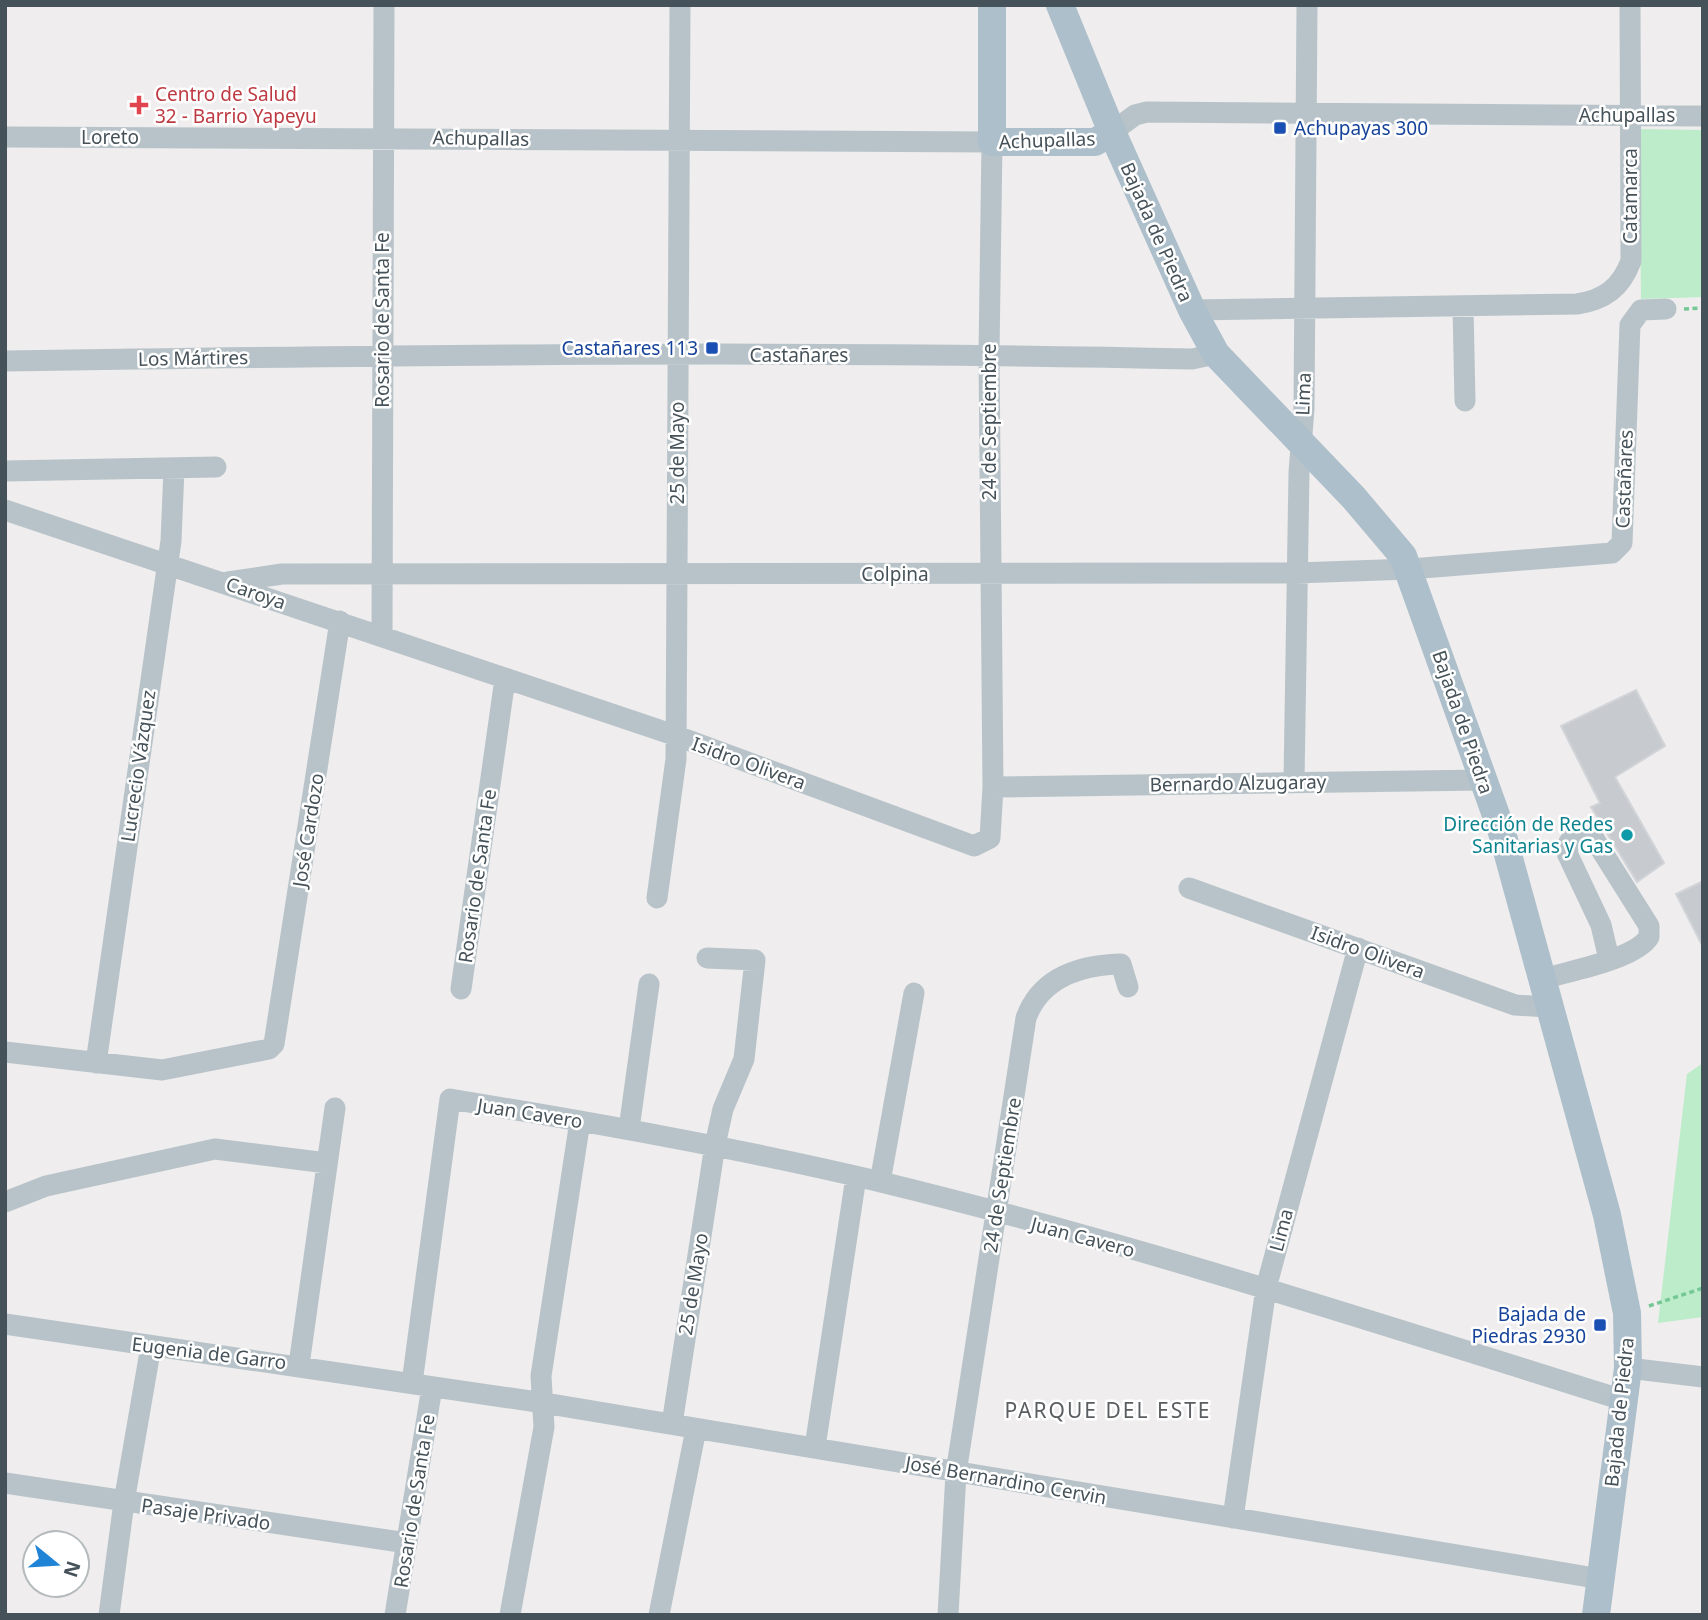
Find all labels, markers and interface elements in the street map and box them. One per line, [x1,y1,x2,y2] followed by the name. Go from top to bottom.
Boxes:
[155,81,317,129] place label: Centro de Salud 32 - Barrio Yapeyu
[129,95,149,115] marker: Centro de Salud 32 - Barrio Yapeyu
[1579,102,1675,128] street label: Achupallas
[1294,115,1428,141] place label: Achupayas 300
[1272,120,1288,136] marker: Achupayas 300
[81,124,139,150] street label: Loreto
[432,124,530,152] street label: Achupallas
[998,125,1096,155] street label: Achupallas
[1617,148,1643,244] street label: Catamarca
[1115,158,1199,306] street label: Bajada de Piedra
[369,232,395,408] street label: Rosario de Santa Fe
[561,335,698,361] place label: Castañares 113
[704,340,720,356] marker: Castañares 113
[750,342,848,368] street label: Castañares
[138,344,248,372] street label: Los Mártires
[976,344,1002,500] street label: 24 de Septiembre
[1289,372,1317,416] street label: Lima
[664,401,690,505] street label: 25 de Mayo
[1609,429,1639,529] street label: Castañares
[861,561,929,587] street label: Colpina
[223,571,289,615] street label: Caroya
[1426,647,1500,797] street label: Bajada de Piedra
[114,688,162,844] street label: Lucrecio Vázquez
[689,730,809,796] street label: Isidro Olivera
[1149,768,1327,798] street label: Bernardo Alzugaray
[286,771,330,891] street label: José Cardozo
[452,787,502,965] street label: Rosario de Santa Fe
[1443,811,1613,859] place label: Dirección de Redes Sanitarias y Gas
[1619,827,1635,843] marker: Dirección de Redes Sanitarias y Gas
[1308,919,1428,985] street label: Isidro Olivera
[474,1092,585,1134] street label: Juan Cavero
[977,1095,1027,1255] street label: 24 de Septiembre
[1263,1206,1299,1254] street label: Lima
[1026,1210,1138,1263] street label: Juan Cavero
[672,1231,714,1337] street label: 25 de Mayo
[1472,1301,1586,1349] place label: Bajada de Piedras 2930
[1592,1317,1608,1333] marker: Bajada de Piedras 2930
[130,1331,288,1375] street label: Eugenia de Garro
[1598,1336,1640,1488] street label: Bajada de Piedra
[1004,1396,1212,1424] district label: PARQUE DEL ESTE
[387,1412,441,1590] street label: Rosario de Santa Fe
[901,1449,1109,1511] street label: José Bernardino Cervin
[140,1492,272,1536] street label: Pasaje Privado
[21,1529,91,1599] north arrow
[57,1558,87,1581] text: N

